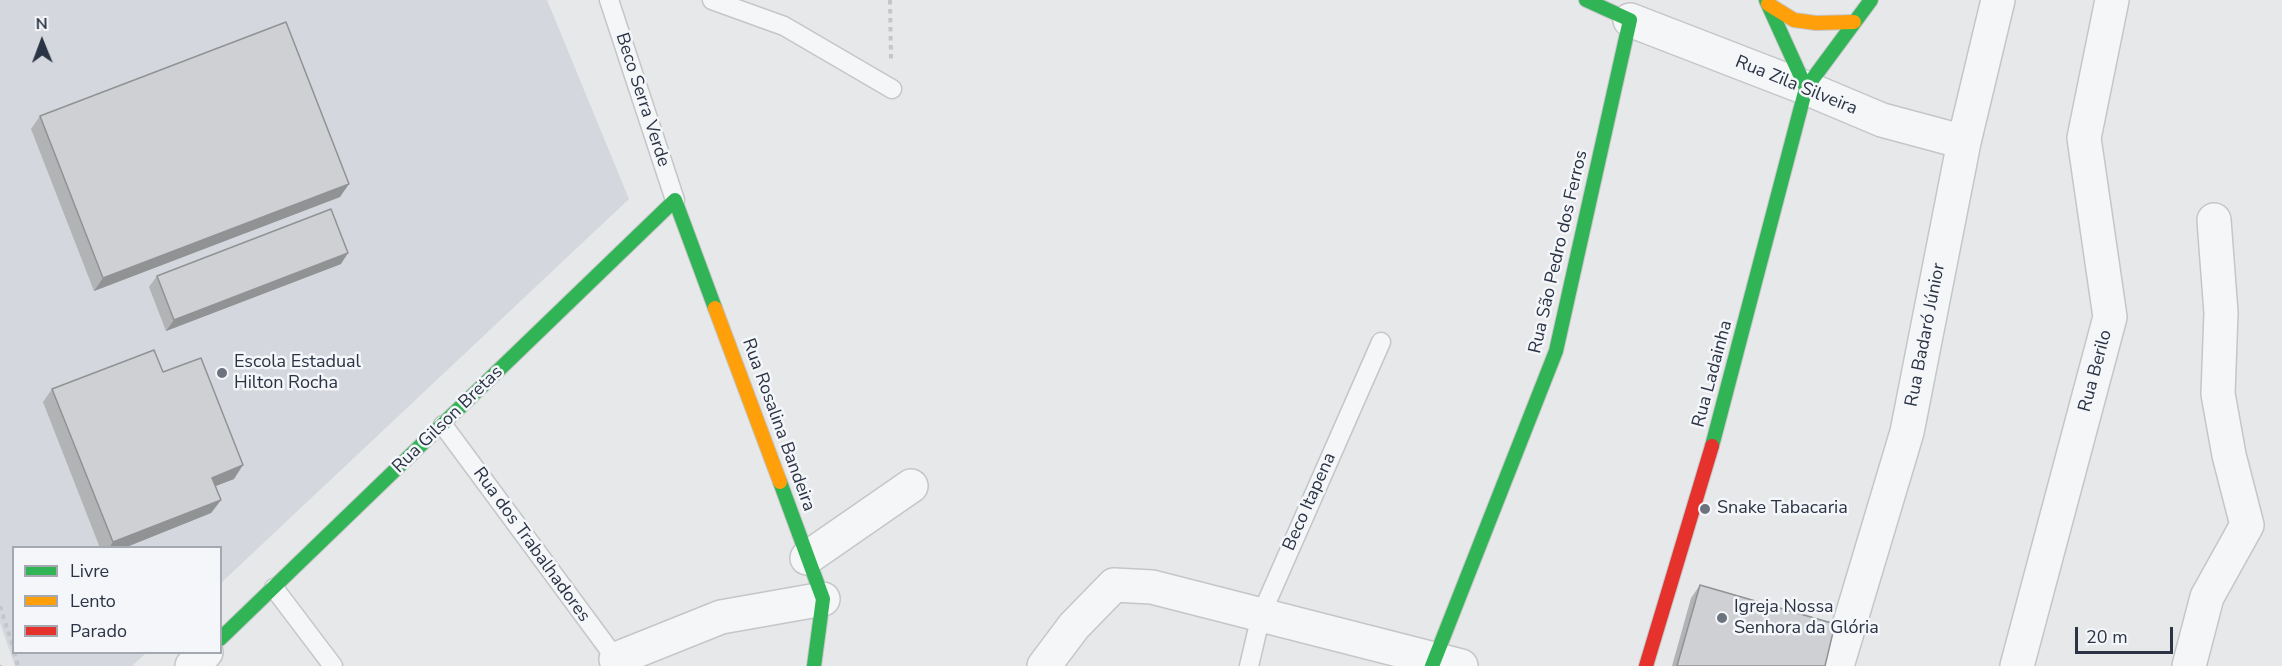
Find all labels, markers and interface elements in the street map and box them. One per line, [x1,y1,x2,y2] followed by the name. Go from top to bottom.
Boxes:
[12,12,72,72] north arrow
[36,13,48,35] text: N
[610,30,674,170] street label: Beco Serra Verde
[1732,52,1860,120] street label: Rua Zila Silveira
[1525,148,1593,356] street label: Rua São Pedro dos Ferros
[1901,261,1951,409] street label: Rua Badaró Júnior
[1688,318,1738,430] street label: Rua Ladainha
[2075,328,2117,414] street label: Rua Berilo
[737,336,819,514] street label: Rua Rosalina Bandeira
[234,352,361,394] place label: Escola Estadual Hilton Rocha
[388,362,508,478] street label: Rua Gilson Bretas
[215,366,229,380] marker: Escola Estadual Hilton Rocha
[1279,450,1341,554] street label: Beco Itapena
[468,464,594,626] street label: Rua dos Trabalhadores
[1717,498,1848,520] place label: Snake Tabacaria
[1698,502,1712,516] marker: Snake Tabacaria
[12,546,222,654] legend
[70,559,109,583] text: Livre
[70,589,116,613] text: Lento
[1734,597,1879,640] place label: Igreja Nossa Senhora da Glória
[1715,611,1729,625] marker: Igreja Nossa Senhora da Glória
[2078,615,2176,653] scale bar
[70,619,127,643] text: Parado
[2086,625,2128,649] text: 20 m

